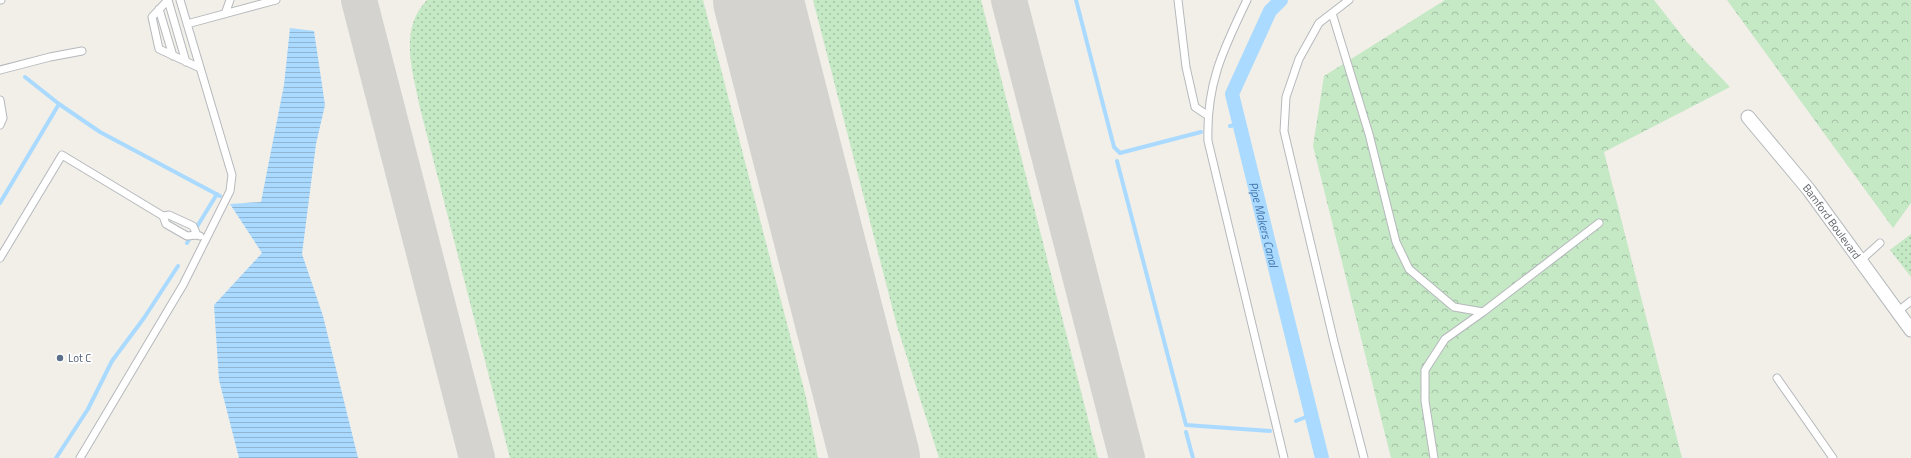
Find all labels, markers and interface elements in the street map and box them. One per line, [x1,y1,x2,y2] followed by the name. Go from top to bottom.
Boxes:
[1244,180,1284,270] water label: Pipe Makers Canal
[1799,180,1865,262] street label: Bamford Boulevard
[68,350,91,366] place label: Lot C
[55,353,65,363] marker: Lot C

